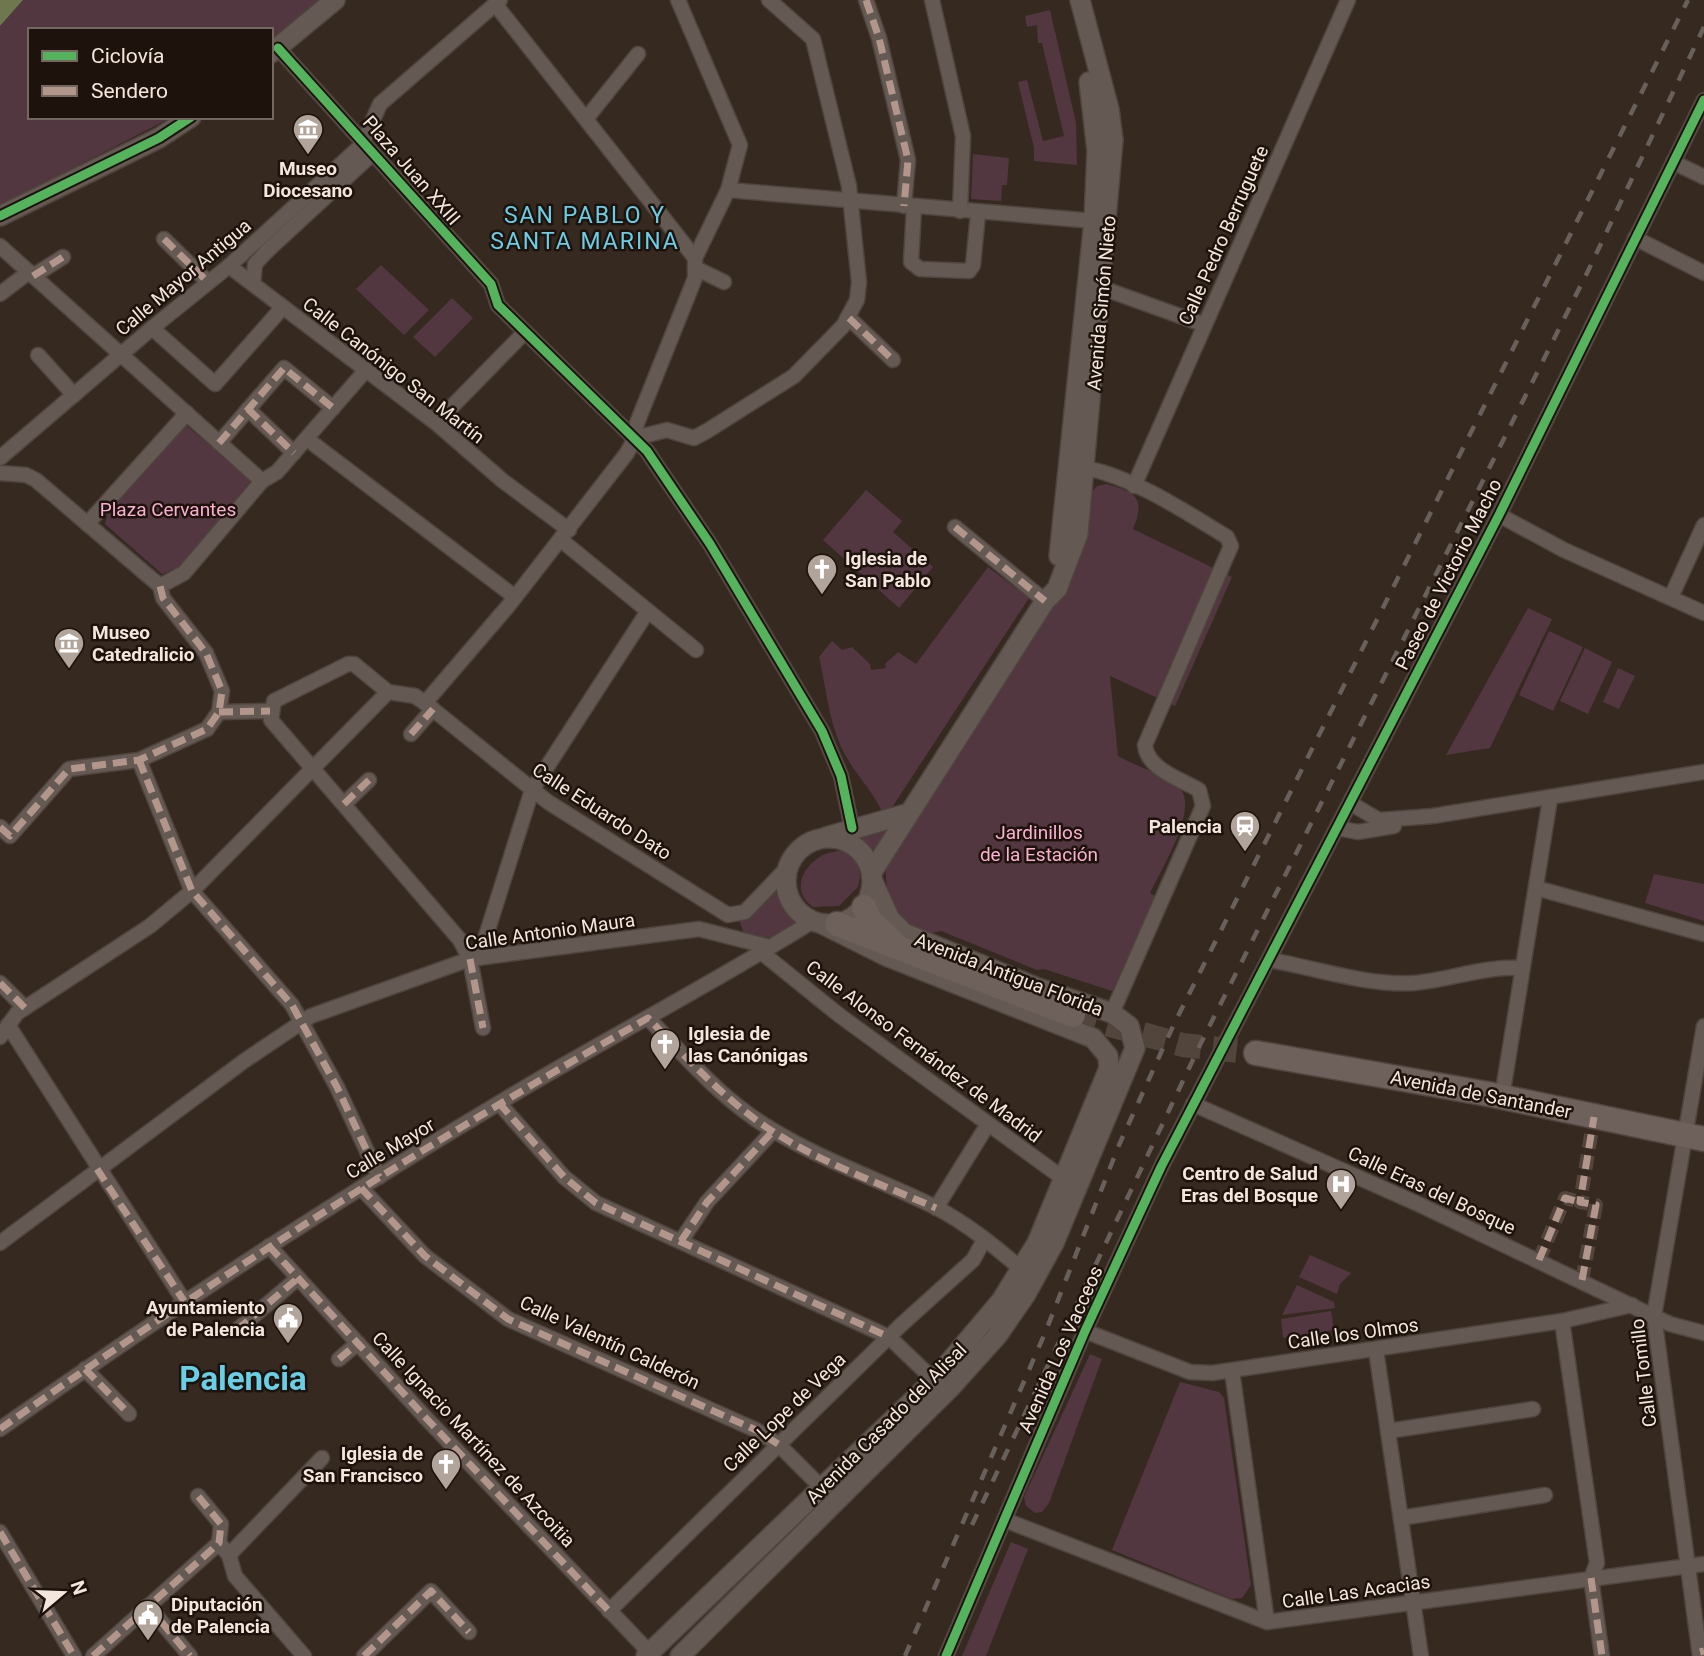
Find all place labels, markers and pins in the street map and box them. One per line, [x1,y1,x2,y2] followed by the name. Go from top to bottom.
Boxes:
[291,112,325,156] museum icon: Museo Diocesano
[263,157,353,202] place label: Museo Diocesano
[845,547,931,592] place label: Iglesia de San Pablo
[805,552,839,596] church icon: Iglesia de San Pablo
[92,621,195,666] place label: Museo Catedralicio
[52,626,86,670] museum icon: Museo Catedralicio
[1228,809,1262,853] station icon: Palencia
[1149,815,1222,838] place label: Palencia
[688,1022,808,1067] place label: Iglesia de las Canónigas
[648,1027,682,1071] church icon: Iglesia de las Canónigas
[1181,1162,1318,1207] place label: Centro de Salud Eras del Bosque
[1324,1167,1358,1211] hospital icon: Centro de Salud Eras del Bosque
[146,1296,265,1341] place label: Ayuntamiento de Palencia
[271,1301,305,1345] public building icon: Ayuntamiento de Palencia
[303,1442,423,1487] place label: Iglesia de San Francisco
[429,1447,463,1491] church icon: Iglesia de San Francisco
[171,1593,270,1638] place label: Diputación de Palencia
[131,1598,165,1642] public building icon: Diputación de Palencia

